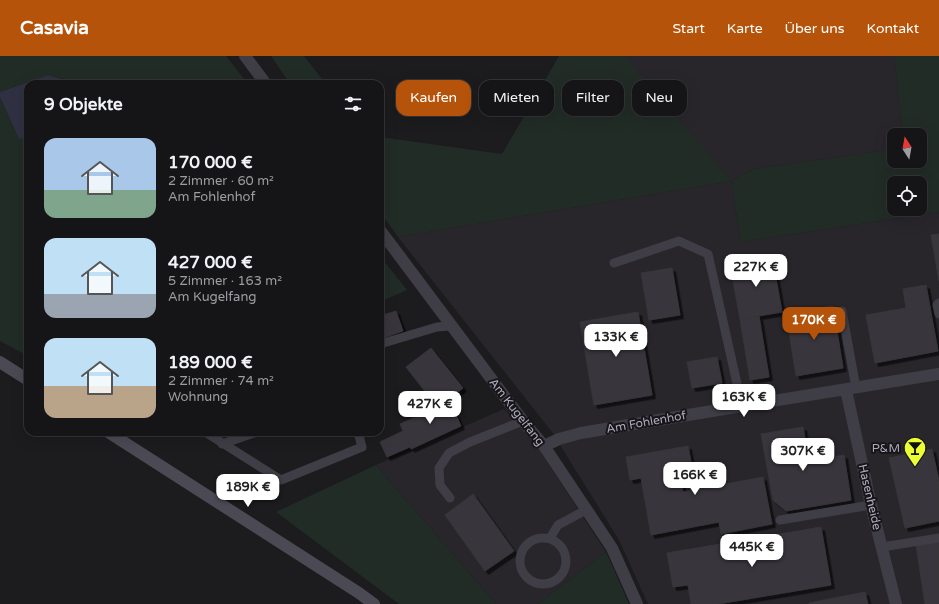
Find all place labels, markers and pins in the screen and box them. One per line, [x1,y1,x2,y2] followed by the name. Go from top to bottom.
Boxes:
[723,254,789,288] pin: 227K €
[781,307,847,341] pin: 170K €
[583,324,649,358] pin: 133K €
[711,384,777,418] pin: 163K €
[397,391,463,425] pin: 427K €
[902,435,928,468] bar icon: P&M
[770,438,836,472] pin: 307K €
[872,441,900,455] place label: P&M
[662,462,728,496] pin: 166K €
[215,474,281,508] pin: 189K €
[719,534,785,568] pin: 445K €

